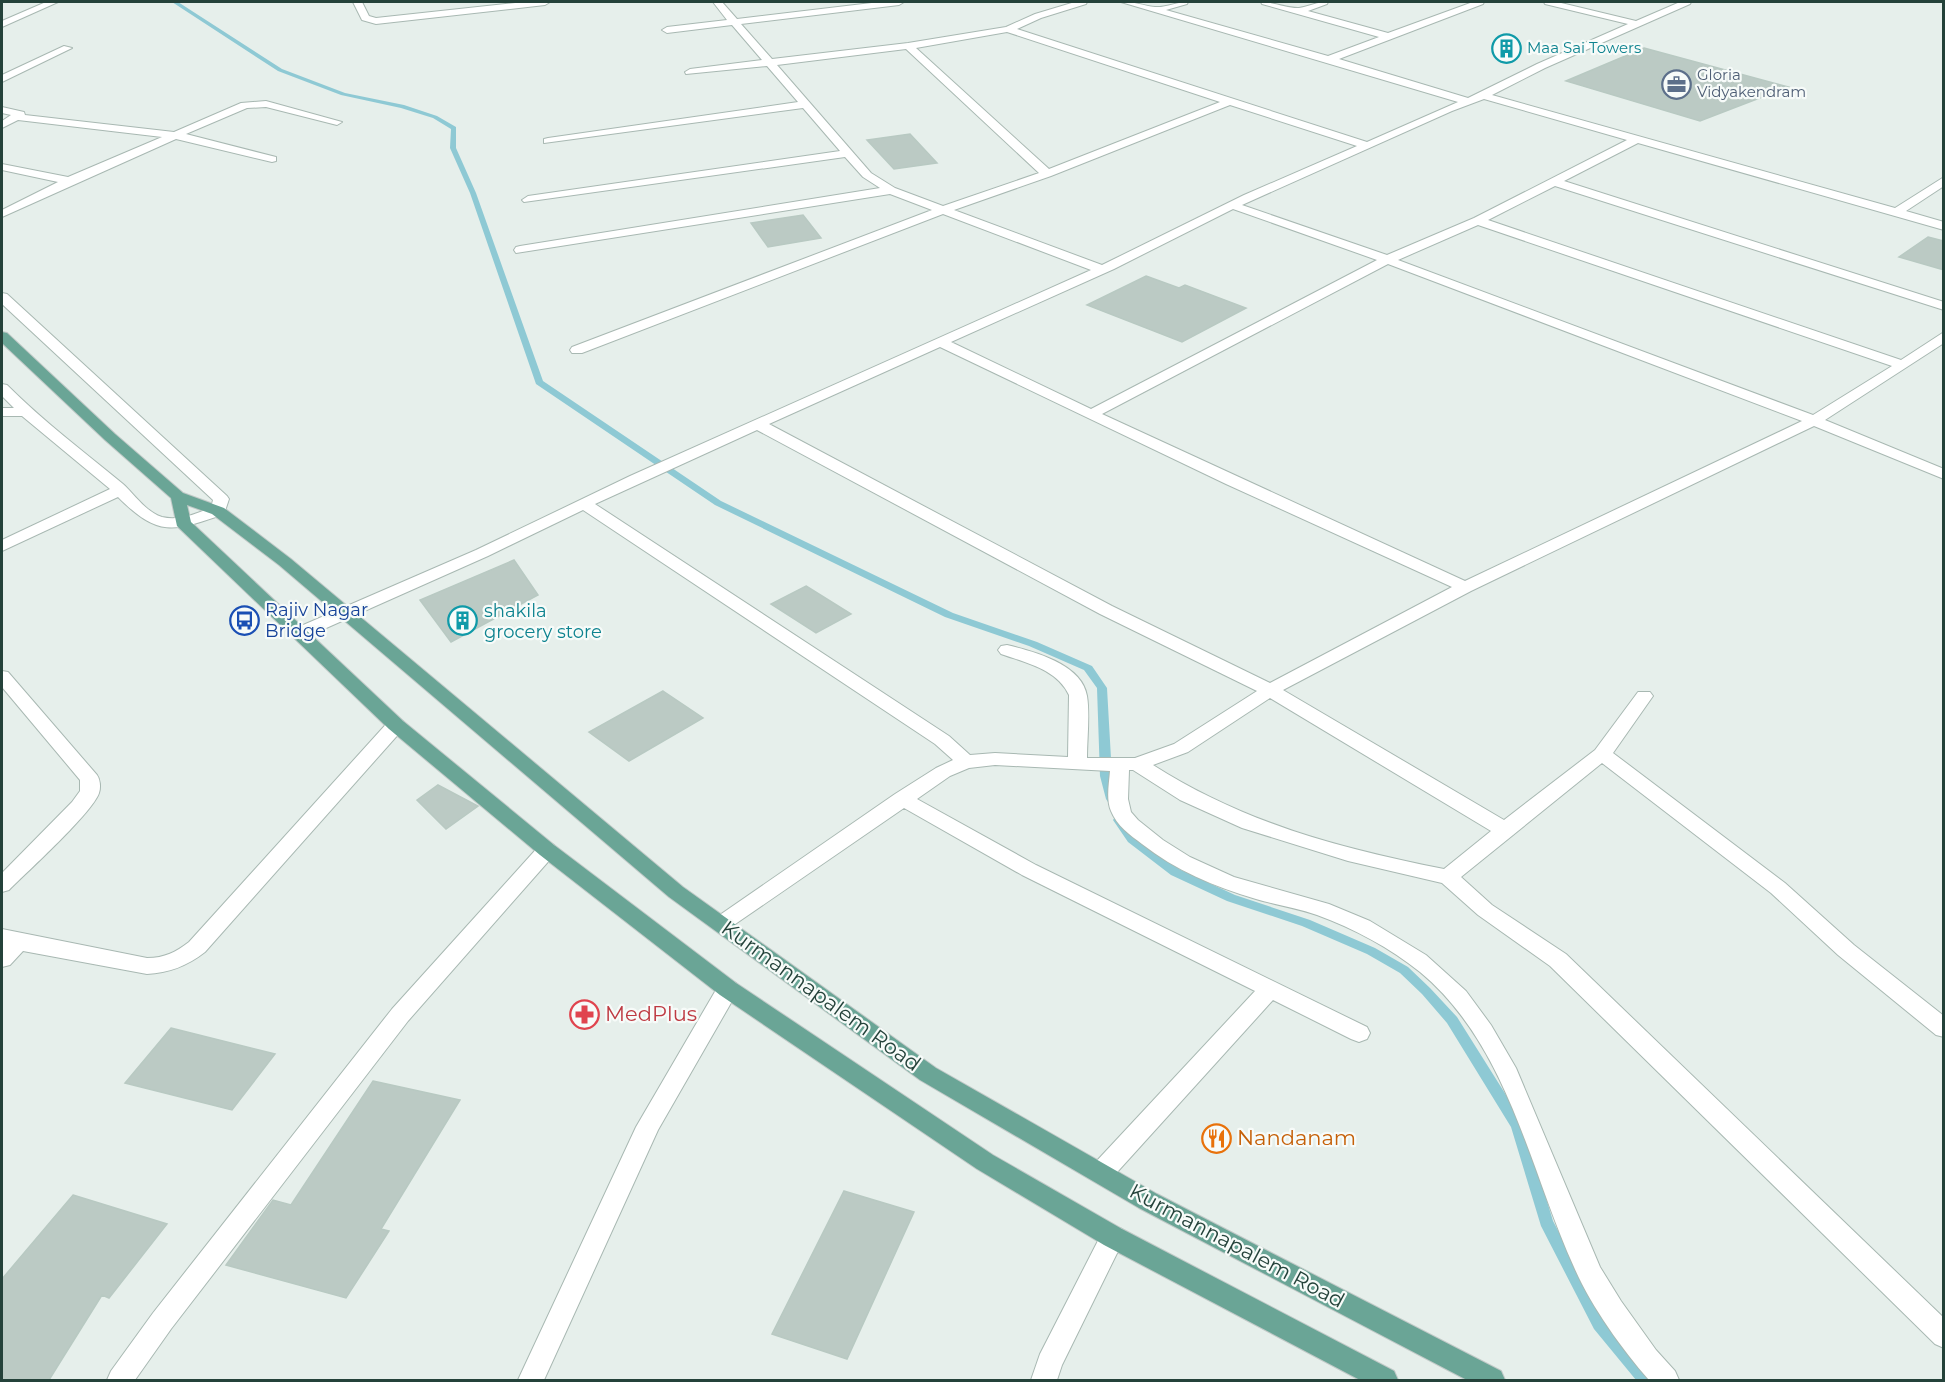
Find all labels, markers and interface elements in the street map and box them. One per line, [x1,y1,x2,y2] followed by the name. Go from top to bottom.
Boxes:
[1490,32,1522,64] building icon: Maa Sai Towers
[1527,38,1641,57] place label: Maa Sai Towers
[1697,65,1806,101] place label: Gloria Vidyakendram
[1660,68,1692,100] office icon: Gloria Vidyakendram
[265,599,368,642] place label: Rajiv Nagar Bridge
[484,600,602,643] place label: shakila grocery store
[228,604,260,636] bus stop icon: Rajiv Nagar Bridge
[447,605,479,637] building icon: shakila grocery store
[717,915,926,1076] street label: Kurmannapalem Road
[568,998,600,1030] pharmacy icon: MedPlus
[605,1001,697,1026] place label: MedPlus
[1200,1122,1232,1154] restaurant icon: Nandanam
[1237,1125,1356,1150] place label: Nandanam
[1125,1178,1349,1313] street label: Kurmannapalem Road

